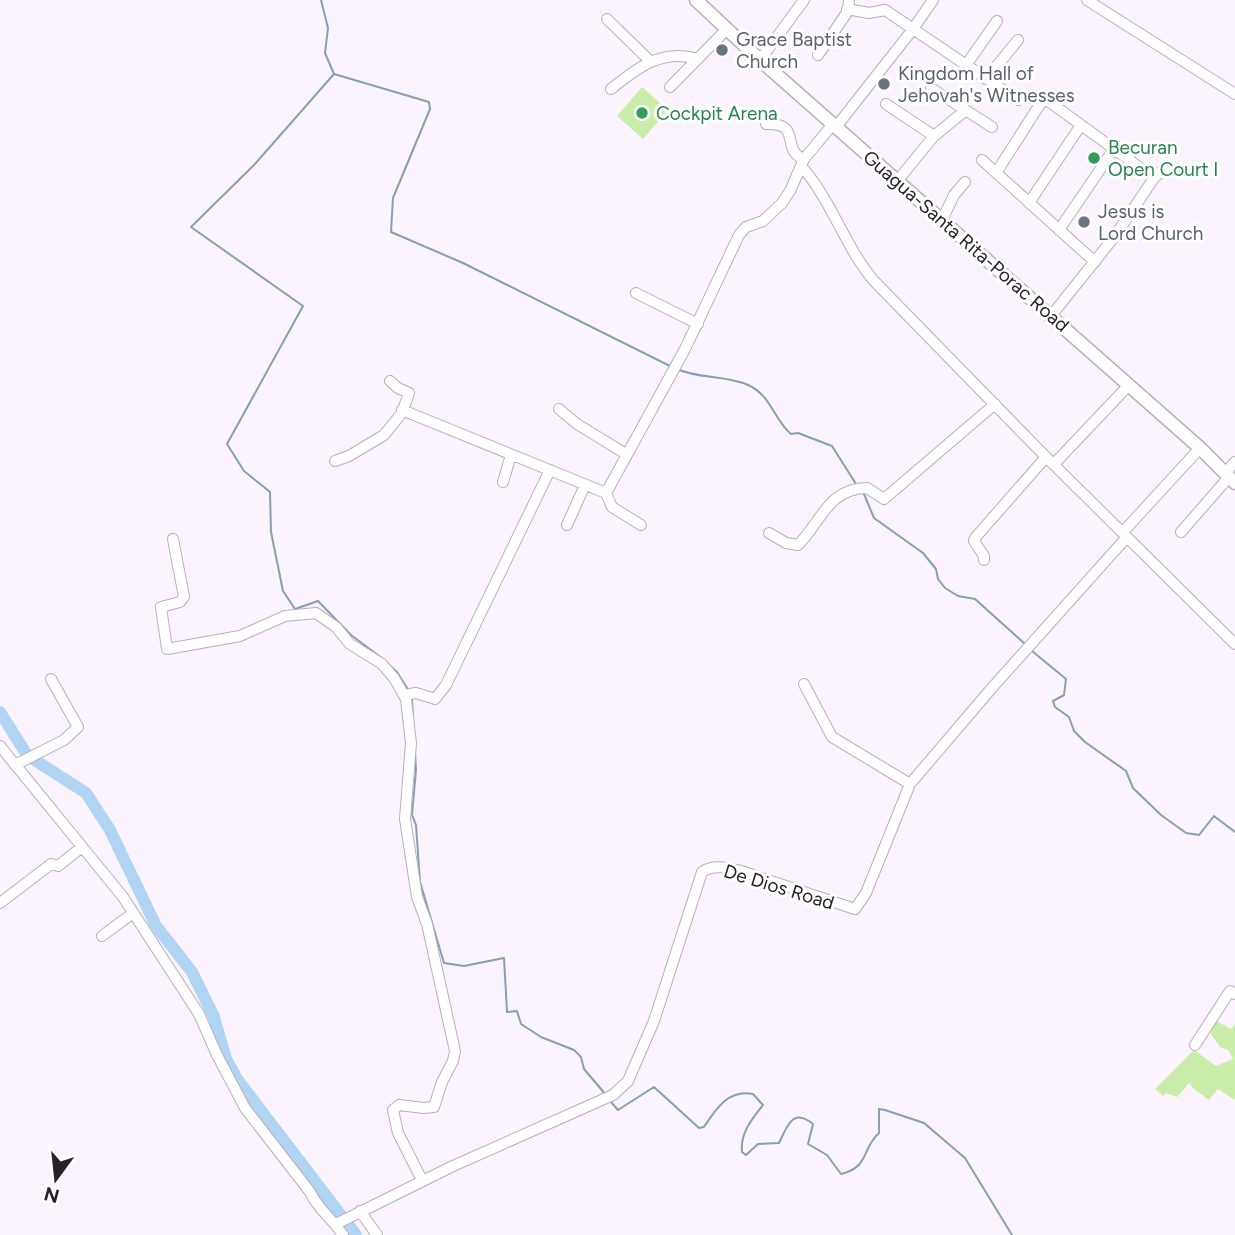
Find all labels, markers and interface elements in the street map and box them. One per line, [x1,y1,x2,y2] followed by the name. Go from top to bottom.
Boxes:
[736,28,852,73] place label: Grace Baptist Church
[714,42,730,58] marker: Grace Baptist Church
[898,62,1075,107] place label: Kingdom Hall of Jehovah's Witnesses
[876,76,892,92] marker: Kingdom Hall of Jehovah's Witnesses
[656,102,778,125] place label: Cockpit Arena
[634,105,650,121] marker: Cockpit Arena
[1108,136,1218,181] place label: Becuran Open Court I
[858,145,1074,337] street label: Guagua-Santa Rita-Porac Road
[1086,150,1102,166] marker: Becuran Open Court I
[1098,200,1203,245] place label: Jesus is Lord Church
[1076,214,1092,230] marker: Jesus is Lord Church
[721,859,837,915] street label: De Dios Road
[21,1144,91,1214] north arrow
[42,1182,62,1208] text: N

